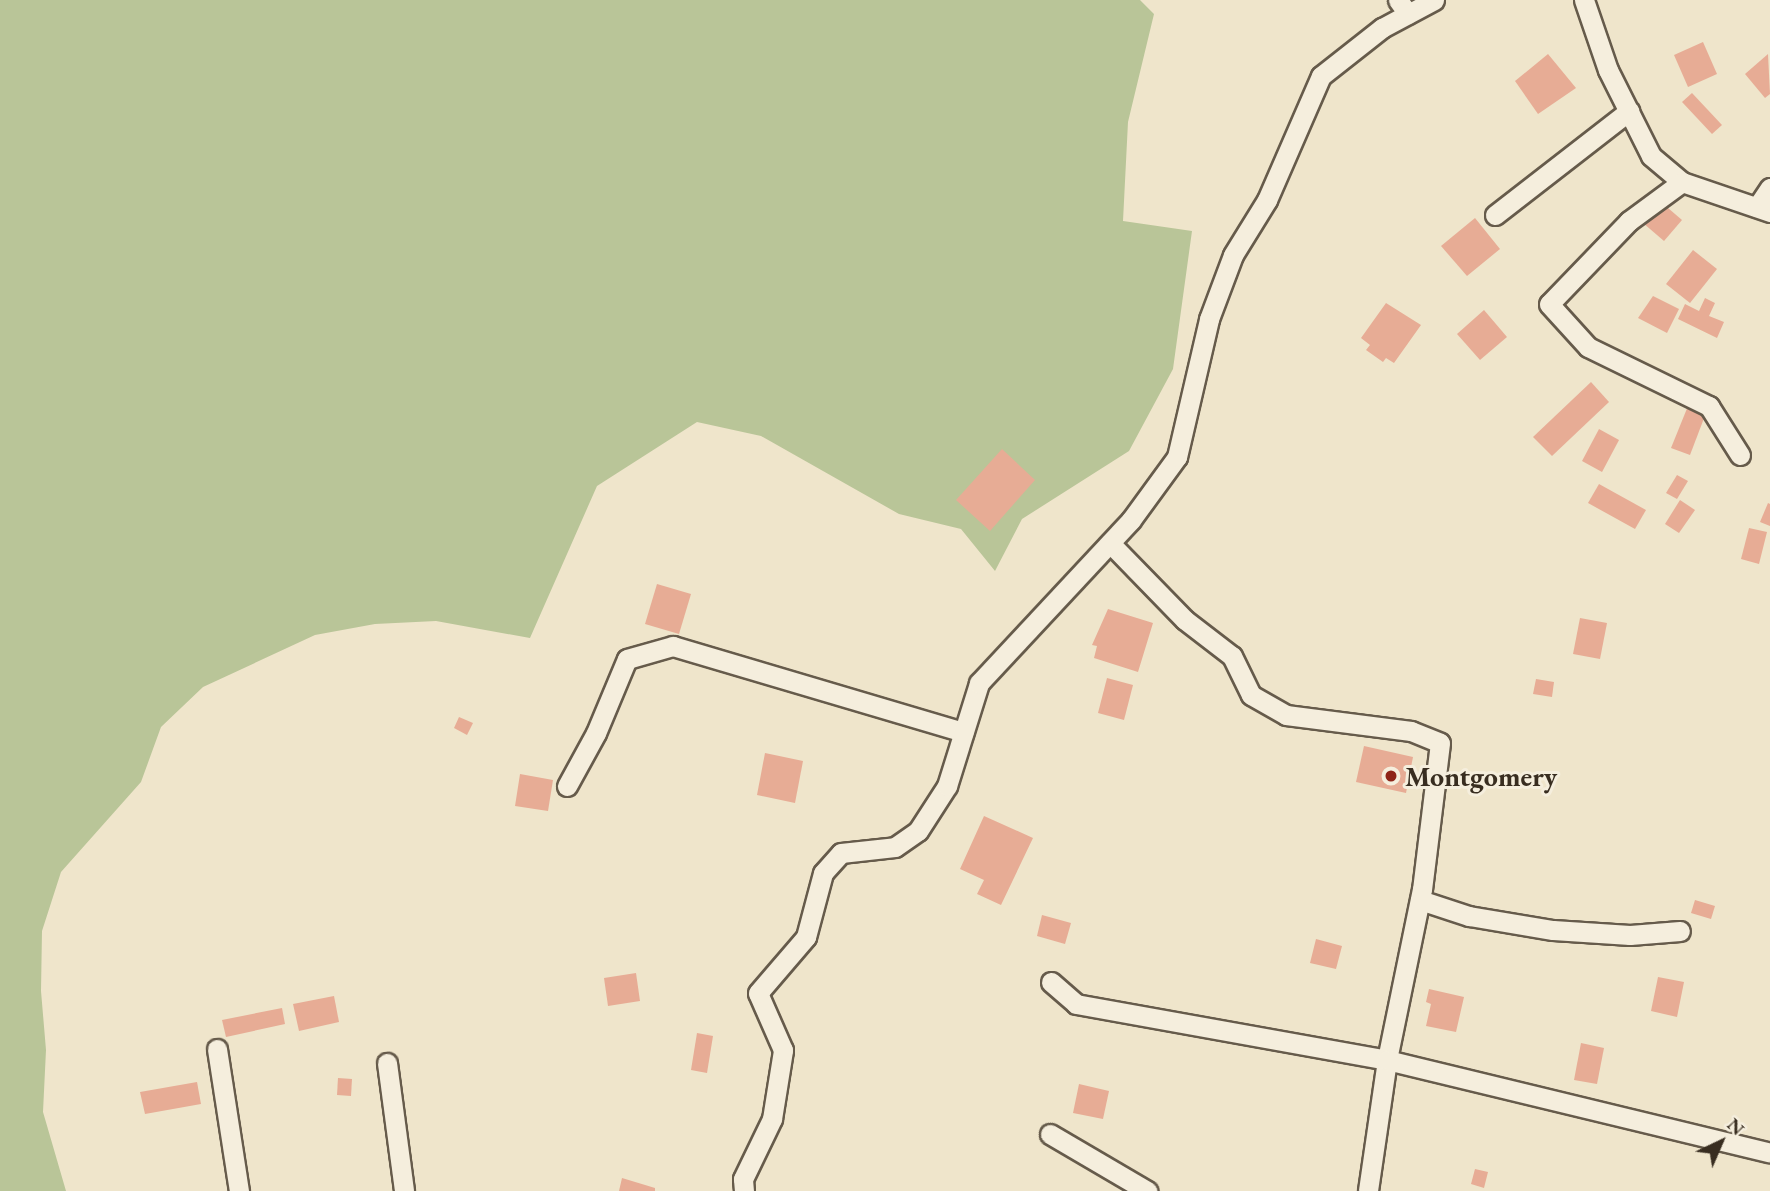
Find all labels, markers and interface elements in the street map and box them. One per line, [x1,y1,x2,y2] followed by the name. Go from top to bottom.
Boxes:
[1405,759,1557,793] place label: Montgomery
[1383,768,1399,784] marker: Montgomery
[1686,1107,1756,1177] north arrow
[1722,1112,1750,1141] text: N

